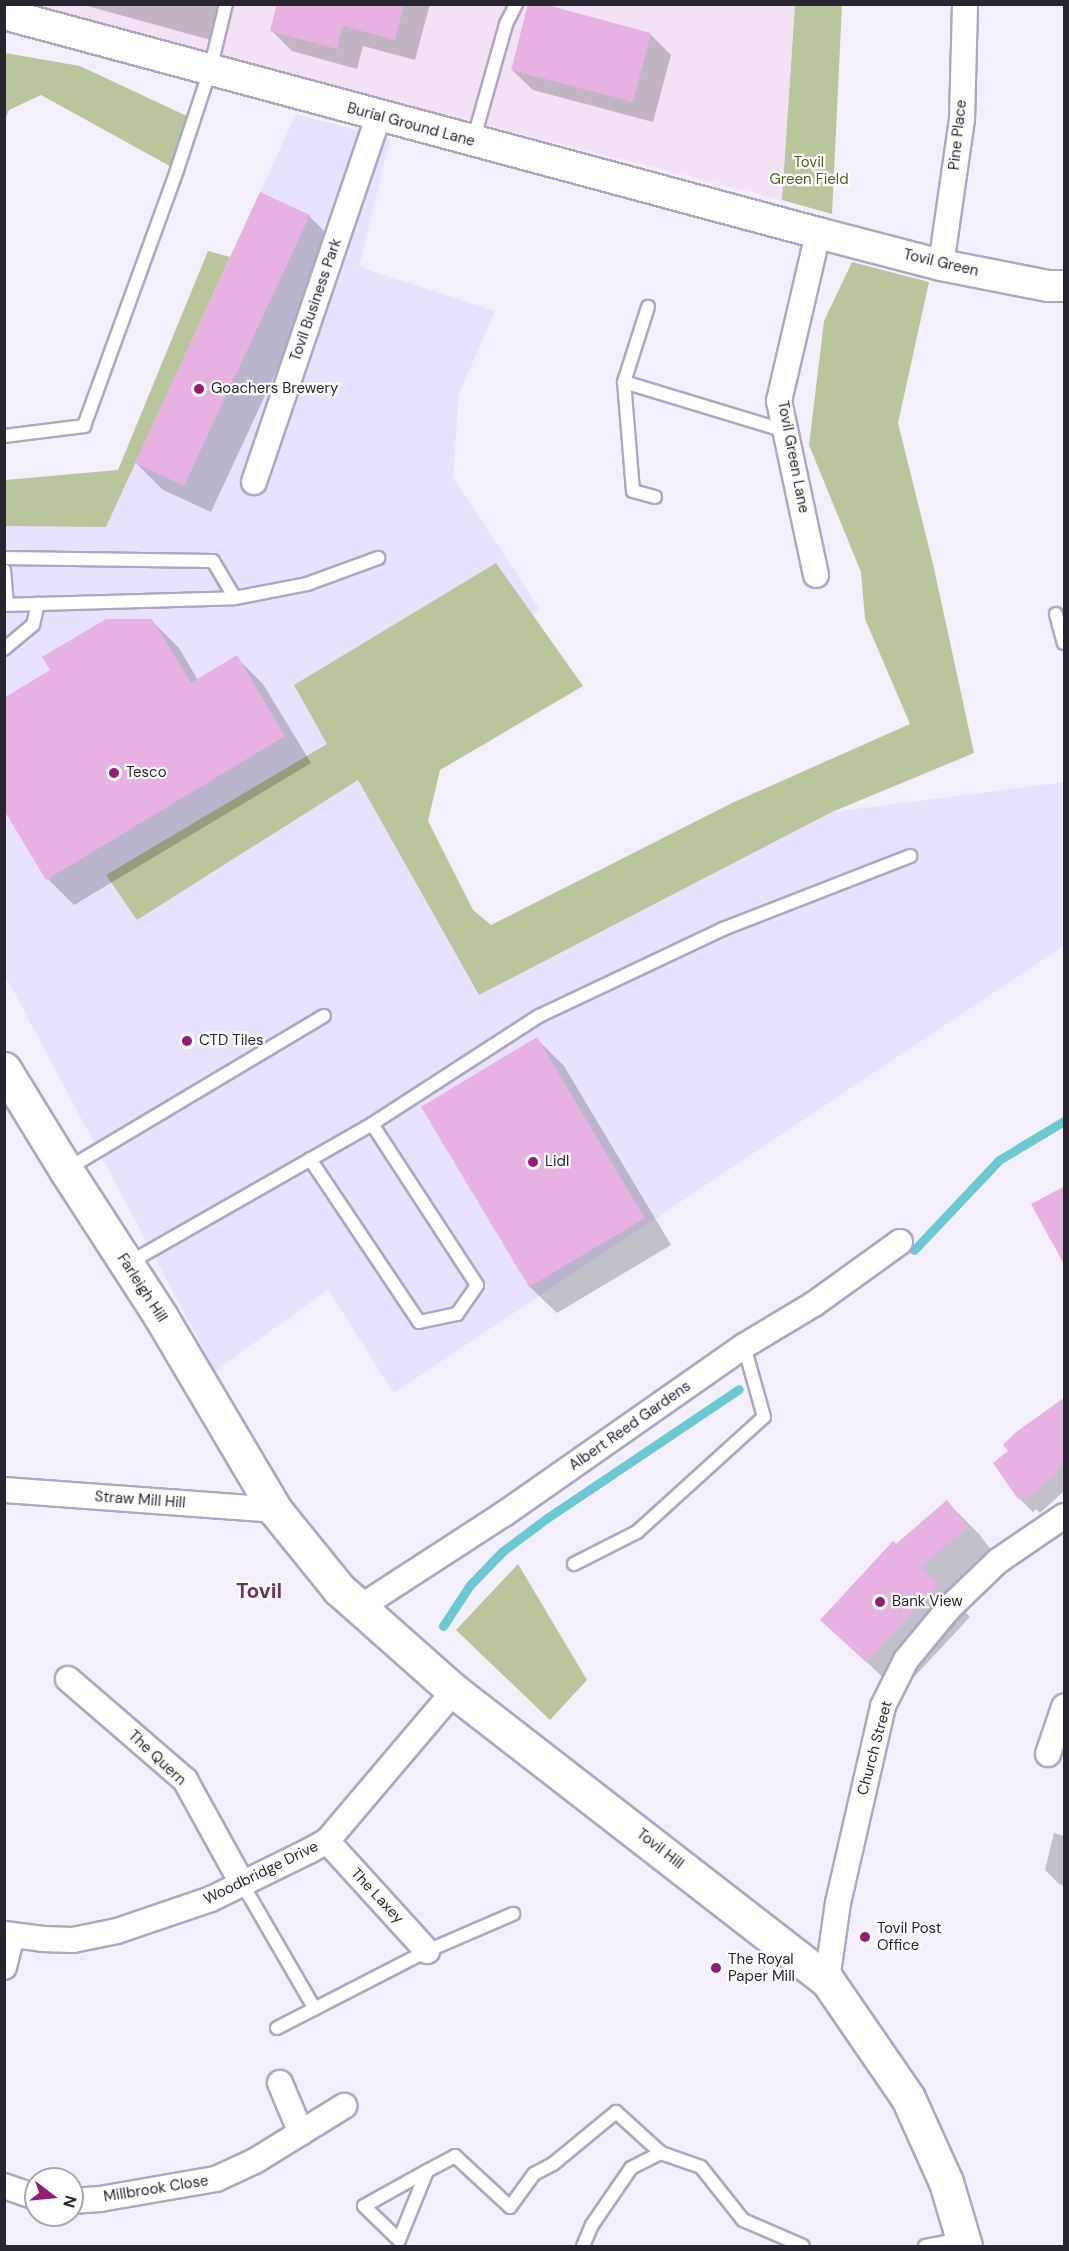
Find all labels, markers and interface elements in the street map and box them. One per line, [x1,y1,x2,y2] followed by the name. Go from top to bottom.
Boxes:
[345,99,477,151] street label: Burial Ground Lane
[945,99,971,171] street label: Pine Place
[769,153,849,188] park label: Tovil Green Field
[286,236,346,364] street label: Tovil Business Park
[902,246,980,280] street label: Tovil Green
[211,380,338,398] place label: Goachers Brewery
[192,382,206,396] marker: Goachers Brewery
[773,399,813,515] street label: Tovil Green Lane
[126,764,167,782] place label: Tesco
[107,766,121,780] marker: Tesco
[199,1032,264,1050] place label: CTD Tiles
[180,1034,194,1048] marker: CTD Tiles
[545,1153,569,1171] place label: Lidl
[526,1155,540,1169] marker: Lidl
[113,1250,171,1326] street label: Farleigh Hill
[566,1377,694,1475] street label: Albert Reed Gardens
[94,1488,186,1512] street label: Straw Mill Hill
[236,1578,282,1604] district label: Tovil
[892,1593,963,1611] place label: Bank View
[873,1595,887,1609] marker: Bank View
[854,1699,896,1797] street label: Church Street
[124,1727,190,1789] street label: The Quern
[633,1825,687,1873] street label: Tovil Hill
[201,1838,321,1908] street label: Woodbridge Drive
[347,1865,407,1927] street label: The Laxey
[877,1919,942,1954] place label: Tovil Post Office
[858,1930,872,1944] marker: Tovil Post Office
[728,1950,795,1985] place label: The Royal Paper Mill
[709,1961,723,1975] marker: The Royal Paper Mill
[24,2167,84,2227] north arrow
[102,2172,210,2206] street label: Millbrook Close
[58,2193,82,2210] text: N

